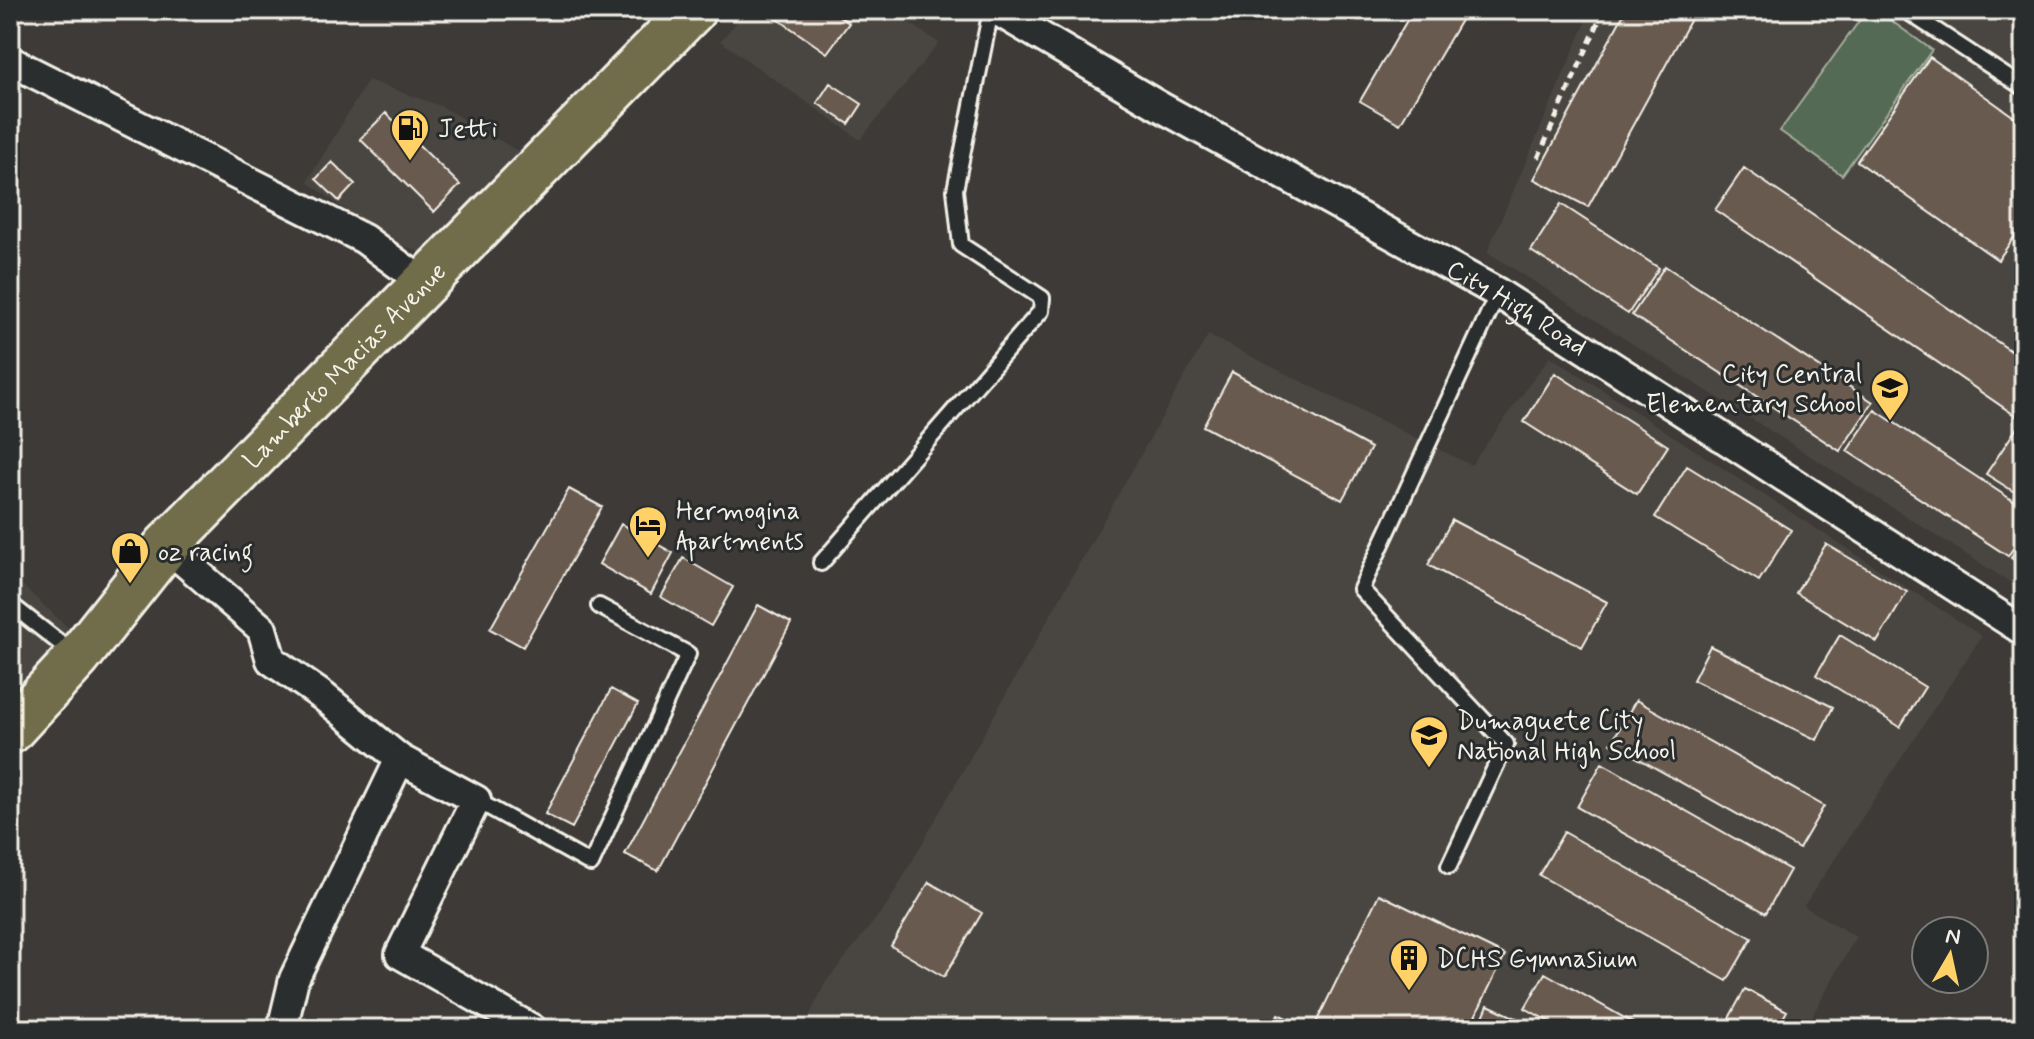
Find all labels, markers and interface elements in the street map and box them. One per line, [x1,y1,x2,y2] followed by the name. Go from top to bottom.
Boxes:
[389,107,431,162] fuel station icon: Jetti
[438,113,497,147] place label: Jetti
[1440,253,1593,365] street label: City High Road
[236,256,455,477] street label: Lamberto Macias Avenue
[1646,358,1862,422] place label: City Central Elementary School
[1869,367,1911,422] school or university icon: City Central Elementary School
[676,495,804,562] place label: Hermogina Apartments
[627,504,669,559] hotel icon: Hermogina Apartments
[109,530,151,585] shop icon: oz racing
[158,536,253,573] place label: oz racing
[1457,705,1676,769] place label: Dumaguete City National High School
[1408,714,1450,769] school or university icon: Dumaguete City National High School
[1910,915,1990,995] north arrow
[1943,922,1962,952] text: N
[1388,937,1430,992] building icon: DCHS Gymnasium
[1437,943,1638,977] place label: DCHS Gymnasium

